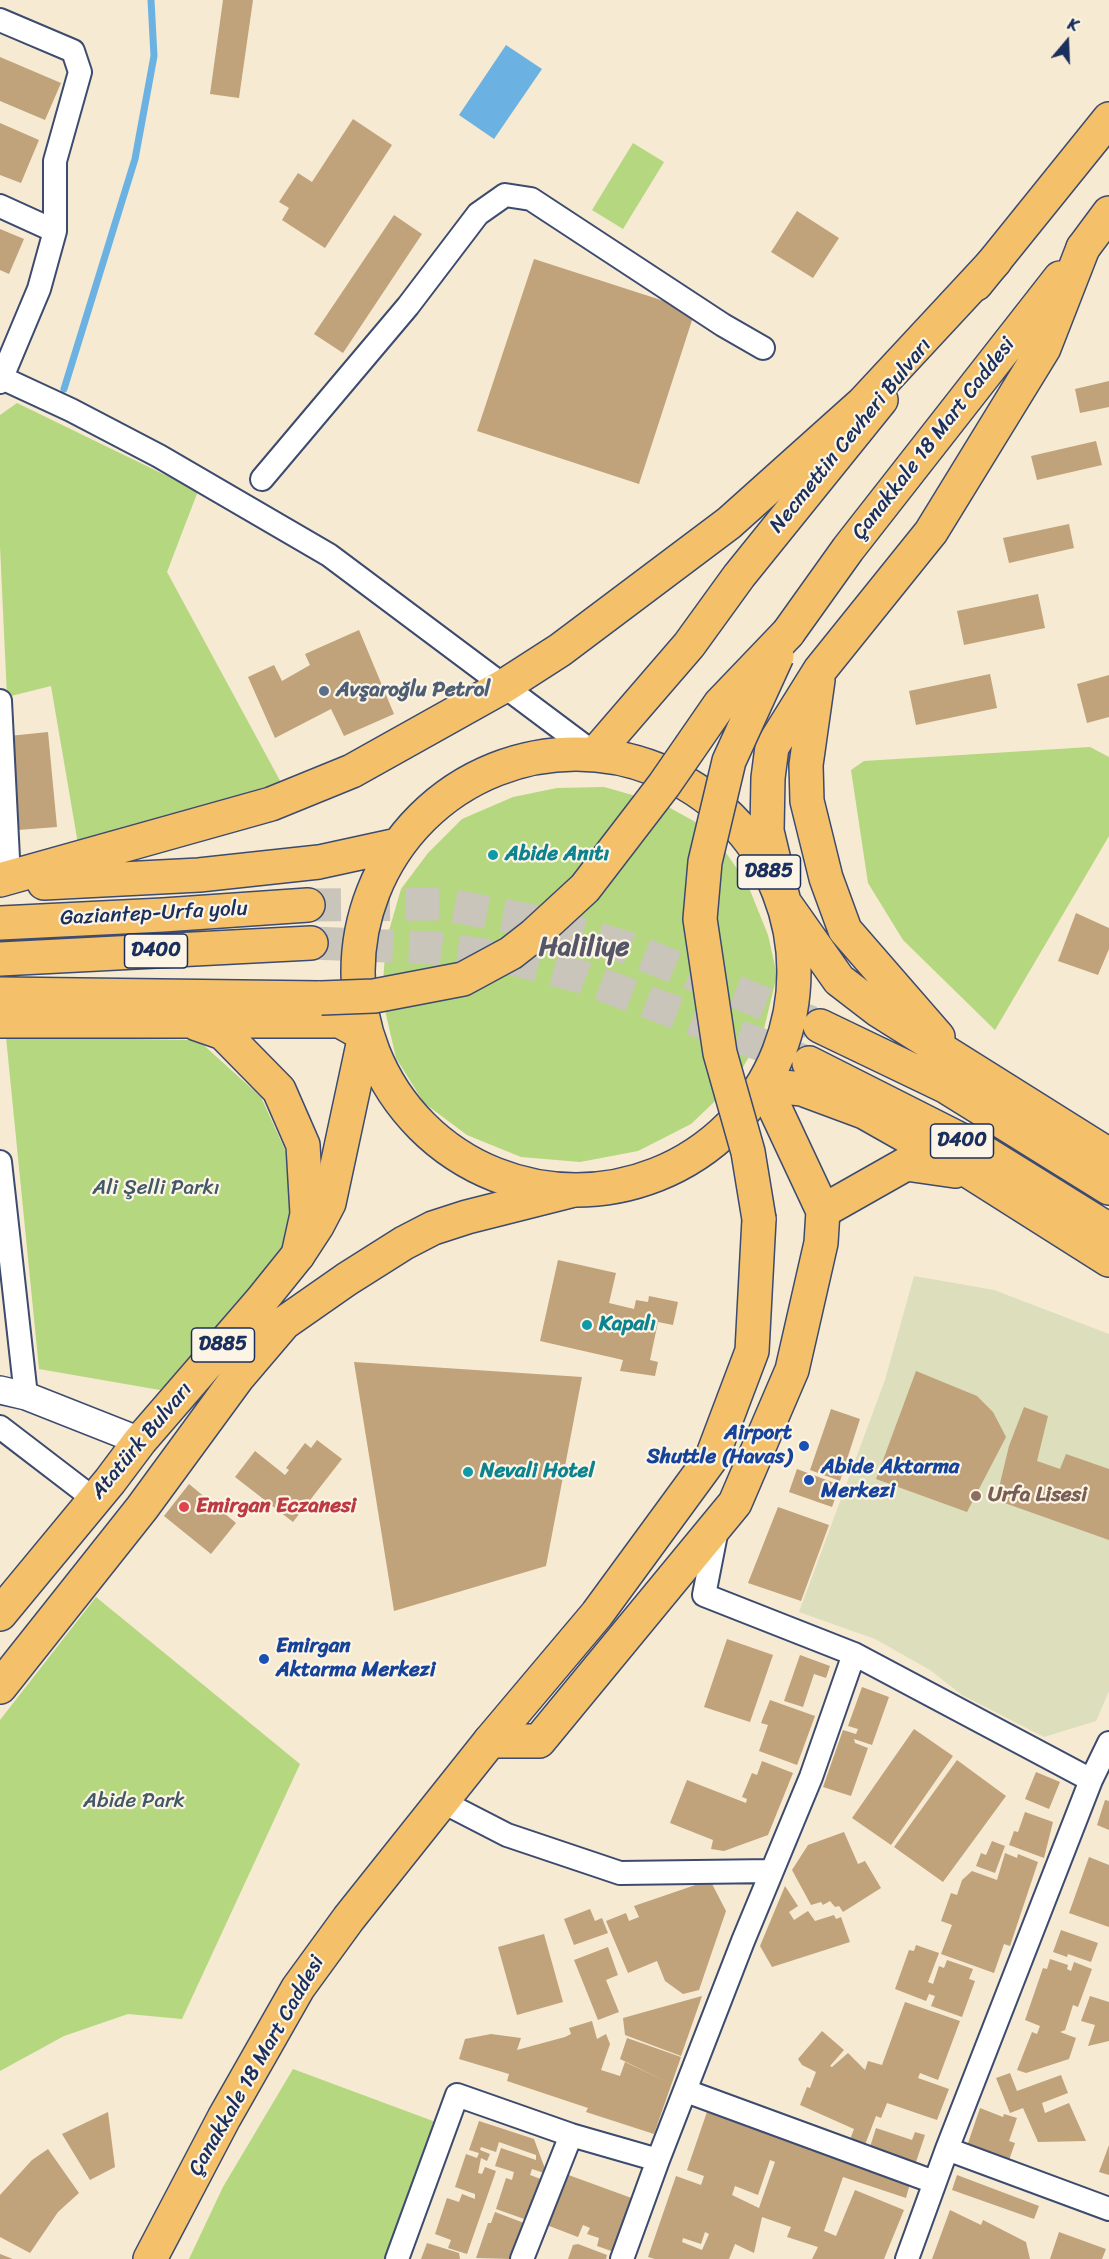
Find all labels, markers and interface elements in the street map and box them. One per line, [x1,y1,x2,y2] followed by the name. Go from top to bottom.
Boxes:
[1064,9,1082,40] text: K
[1037,12,1097,72] north arrow
[847,333,1021,545] street label: Çanakkale 18 Mart Caddesi
[765,334,937,538] street label: Necmettin Cevheri Bulvarı
[336,678,490,704] place label: Avşaroğlu Petrol
[317,684,331,698] marker: Avşaroğlu Petrol
[505,842,609,868] place label: Abide Anıtı
[486,848,500,862] marker: Abide Anıtı
[738,855,800,889] road number: D885
[60,897,248,931] street label: Gaziantep-Urfa yolu
[539,932,629,964] district label: Haliliye
[124,934,188,968] road number: D400
[930,1124,994,1158] road number: D400
[92,1176,220,1202] park label: Ali Şelli Parkı
[599,1312,656,1338] place label: Kapalı
[580,1318,594,1332] marker: Kapalı
[192,1328,254,1362] road number: D885
[86,1378,198,1504] street label: Atatürk Bulvarı
[647,1421,792,1471] place label: Airport Shuttle (Havas)
[797,1439,811,1453] marker: Airport Shuttle (Havas)
[821,1455,959,1505] place label: Abide Aktarma Merkezi
[480,1459,594,1485] place label: Nevali Hotel
[461,1465,475,1479] marker: Nevali Hotel
[802,1473,816,1487] marker: Abide Aktarma Merkezi
[988,1483,1087,1509] place label: Urfa Lisesi
[969,1489,983,1503] marker: Urfa Lisesi
[196,1494,356,1520] place label: Emirgan Eczanesi
[177,1500,191,1514] marker: Emirgan Eczanesi
[276,1634,436,1684] place label: Emirgan Aktarma Merkezi
[257,1652,271,1666] marker: Emirgan Aktarma Merkezi
[83,1789,185,1815] park label: Abide Park
[184,1952,330,2180] street label: Çanakkale 18 Mart Caddesi

